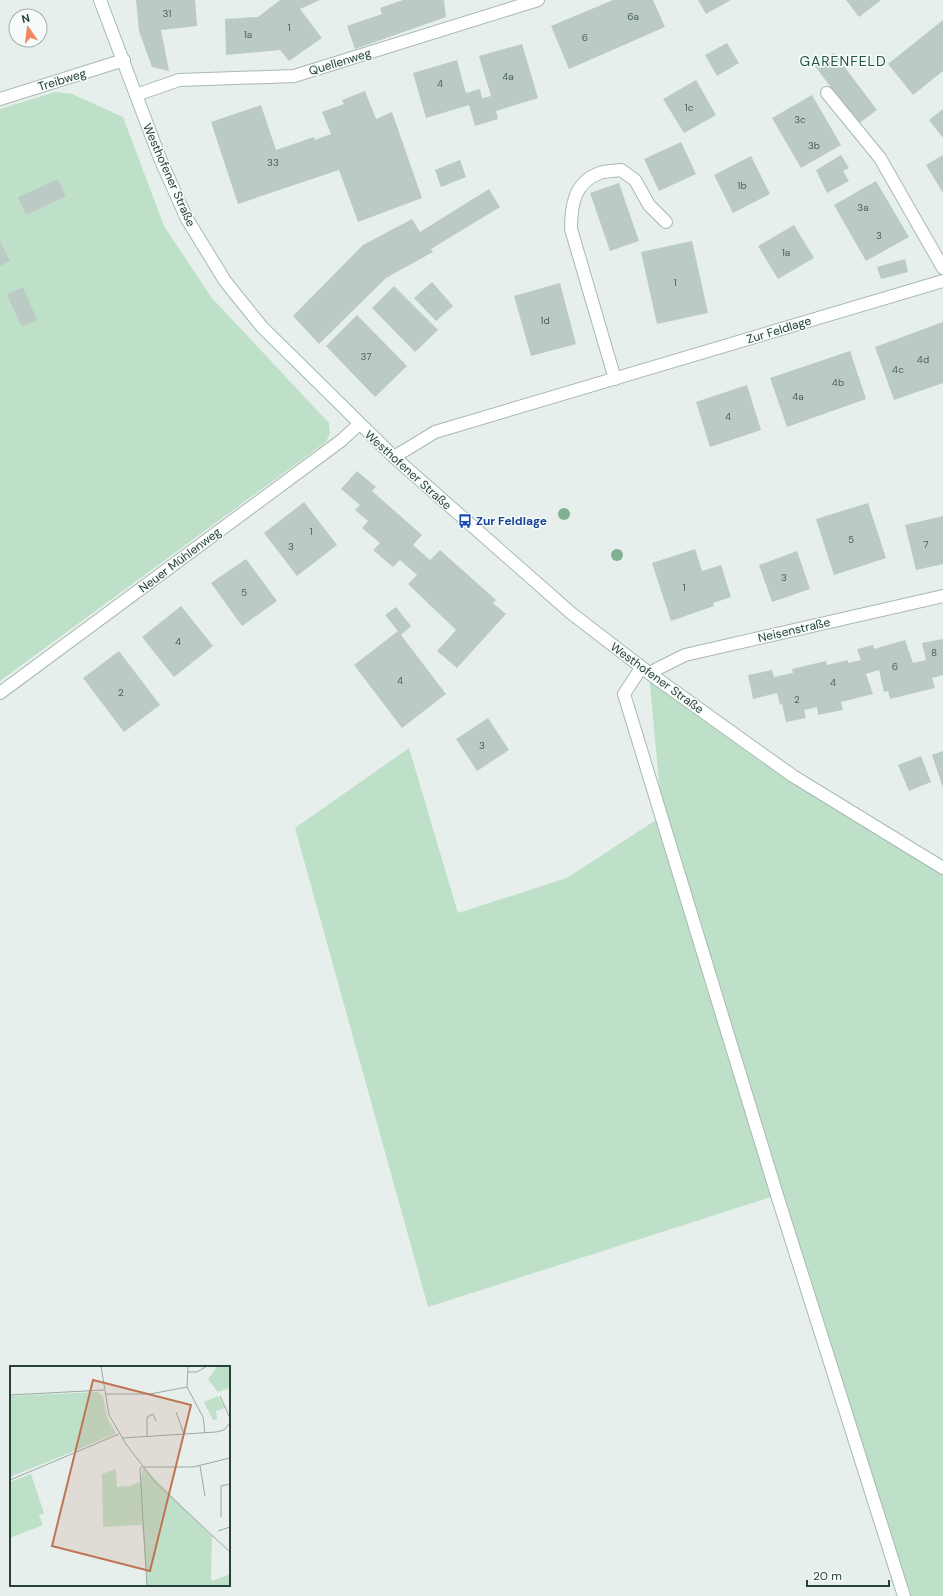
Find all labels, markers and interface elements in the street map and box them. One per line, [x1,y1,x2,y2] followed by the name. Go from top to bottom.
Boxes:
[163,7,171,20] house number: 31
[8,8,48,48] north arrow
[627,10,639,23] house number: 6a
[20,11,31,26] text: N
[287,21,291,34] house number: 1
[244,28,252,41] house number: 1a
[582,31,588,44] house number: 6
[307,45,373,79] street label: Quellenweg
[799,52,887,70] district label: GARENFELD
[36,65,88,95] street label: Treibweg
[502,70,514,83] house number: 4a
[437,77,443,90] house number: 4
[685,101,694,114] house number: 1c
[794,113,806,126] house number: 3c
[139,121,199,229] street label: Westhofener Straße
[808,139,820,152] house number: 3b
[267,156,279,169] house number: 33
[737,179,747,192] house number: 1b
[857,201,869,214] house number: 3a
[876,229,882,242] house number: 3
[782,246,790,259] house number: 1a
[673,276,677,289] house number: 1
[745,313,813,347] street label: Zur Feldlage
[540,314,550,327] house number: 1d
[360,350,372,363] house number: 37
[917,353,929,366] house number: 4d
[892,363,904,376] house number: 4c
[832,376,844,389] house number: 4b
[792,390,804,403] house number: 4a
[725,410,731,423] house number: 4
[361,427,455,513] street label: Westhofener Straße
[457,513,473,529] bus stop icon: Zur Feldlage
[476,513,547,529] place label: Zur Feldlage
[136,524,225,596] street label: Neuer Mühlenweg
[309,525,313,538] house number: 1
[848,533,854,546] house number: 5
[923,538,929,551] house number: 7
[288,540,294,553] house number: 3
[781,571,787,584] house number: 3
[682,581,686,594] house number: 1
[241,586,247,599] house number: 5
[756,614,832,646] street label: Neisenstraße
[175,635,181,648] house number: 4
[607,639,707,717] street label: Westhofener Straße
[931,646,937,659] house number: 8
[892,660,898,673] house number: 6
[397,674,403,687] house number: 4
[830,676,836,689] house number: 4
[118,686,124,699] house number: 2
[794,693,800,706] house number: 2
[479,739,485,752] house number: 3
[10,1366,230,1586] inset map
[807,1562,889,1588] scale bar
[813,1568,842,1584] text: 20 m

